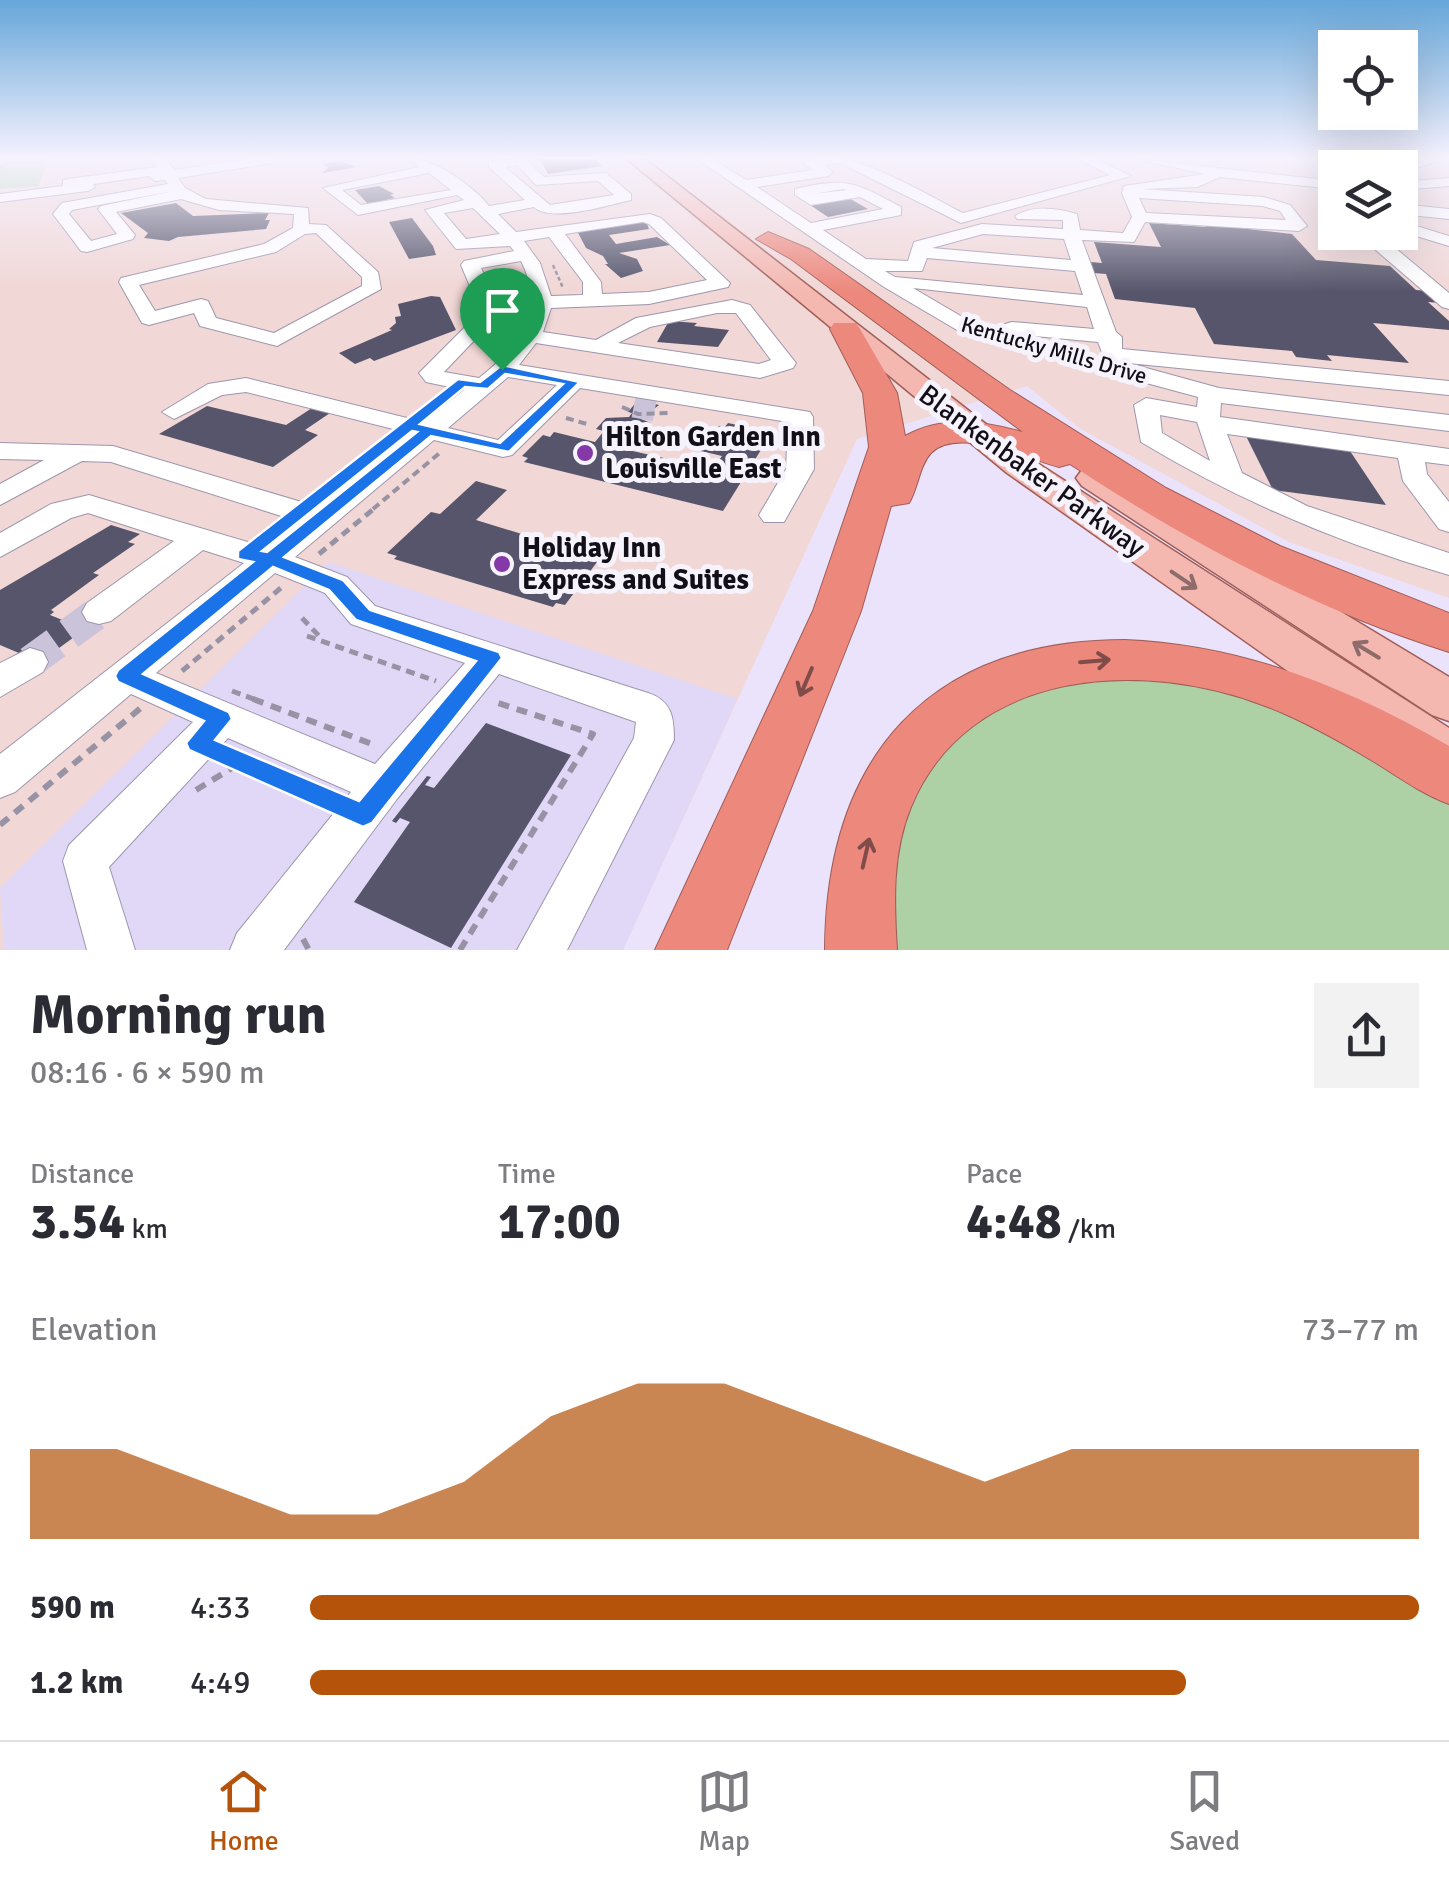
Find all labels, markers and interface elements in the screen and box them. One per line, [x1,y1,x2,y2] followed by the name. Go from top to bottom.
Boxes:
[1318,30,1418,250] map controls
[1318,30,1418,130] button: locate
[1318,150,1418,250] button: layers
[460,268,545,371] pin
[475,283,530,338] icon: arrive
[958,311,1150,389] street label: Kentucky Mills Drive
[912,378,1152,564] street label: Blankenbaker Parkway
[605,420,821,486] place label: Hilton Garden Inn Louisville East
[574,442,596,464] marker: Hilton Garden Inn Louisville East
[522,531,749,597] place label: Holiday Inn Express and Suites
[491,553,513,575] marker: Holiday Inn Express and Suites
[1170,569,1198,590] one-way arrow
[1352,640,1381,660] one-way arrow
[1079,651,1111,670] one-way arrow
[796,666,814,697] one-way arrow
[858,838,877,870] one-way arrow
[30,981,327,1049] text: Morning run
[1314,983,1419,1088] button: share
[30,1053,265,1092] text: 08:16 · 6 × 590 m
[30,1157,134,1191] text: Distance
[498,1157,556,1191] text: Time
[966,1157,1022,1191] text: Pace
[30,1191,125,1253] text: 3.54
[498,1191,621,1253] text: 17:00
[966,1191,1062,1253] text: 4:48
[125,1212,168,1246] text: km
[1062,1212,1116,1246] text: /km
[30,1310,157,1349] text: Elevation
[1302,1310,1419,1349] text: 73–77 m
[30,1588,115,1627] text: 590 m
[190,1588,250,1627] text: 4:33
[30,1663,123,1702] text: 1.2 km
[190,1663,250,1702] text: 4:49
[209,1764,279,1858] tab: Home
[697,1764,752,1858] tab: Map
[1170,1764,1240,1858] tab: Saved

